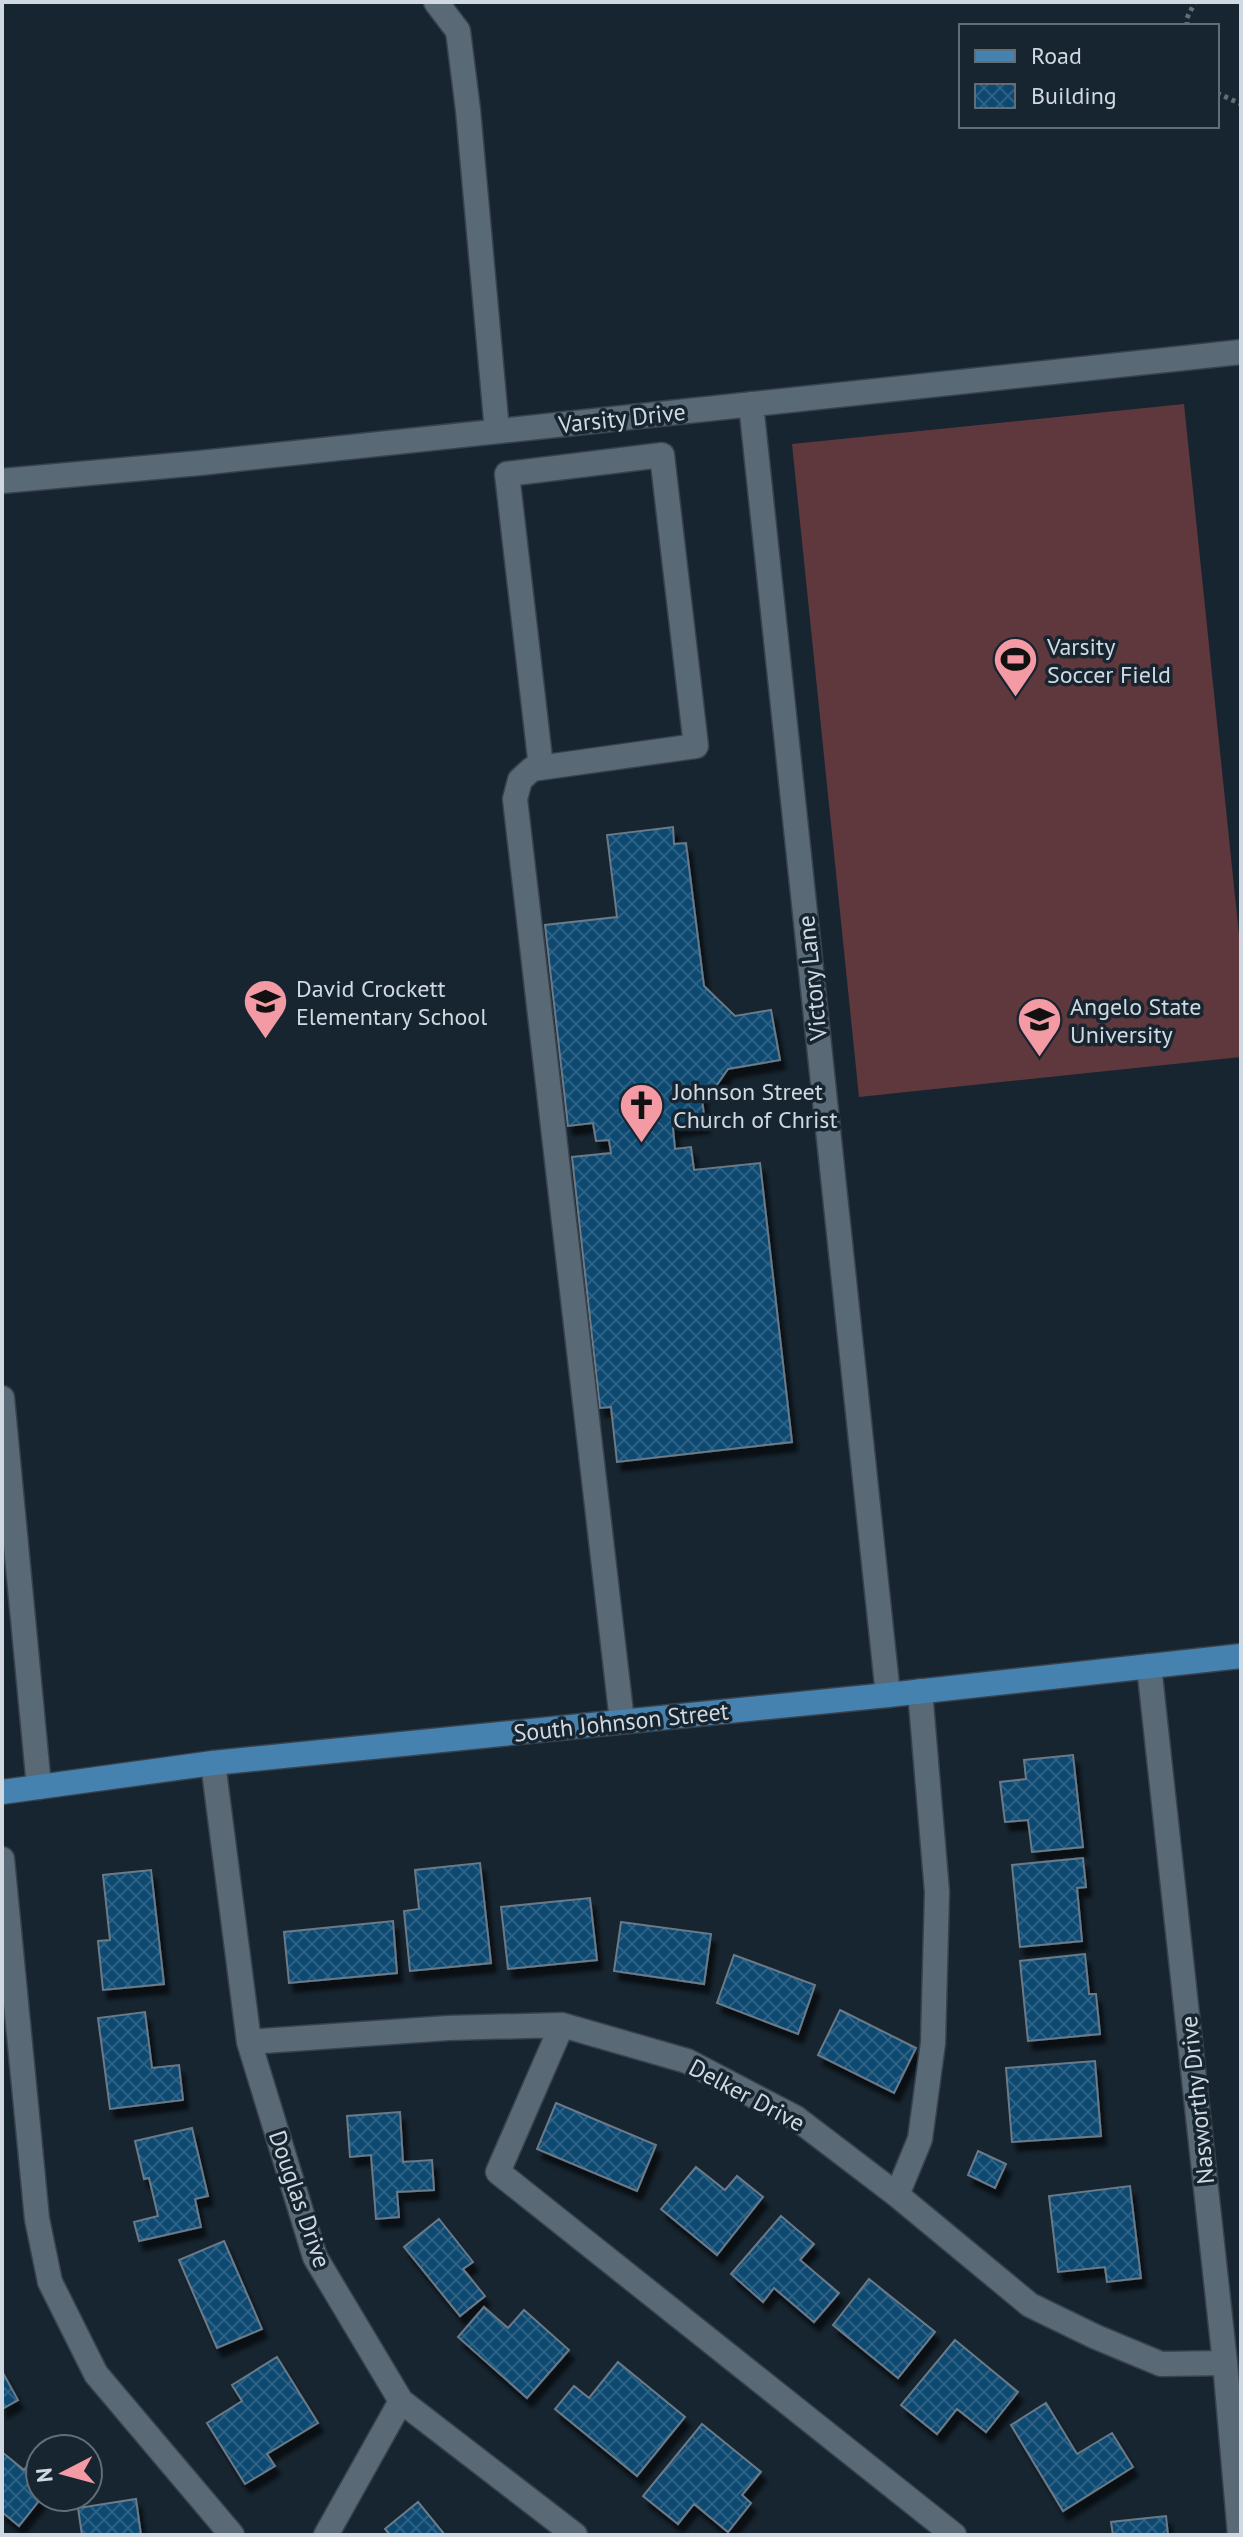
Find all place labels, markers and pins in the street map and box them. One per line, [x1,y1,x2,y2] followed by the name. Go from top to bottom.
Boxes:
[1046,631,1171,690] place label: Varsity Soccer Field
[992,636,1040,699] sports icon: Varsity Soccer Field
[296,973,487,1032] place label: David Crockett Elementary School
[241,978,289,1041] school or university icon: David Crockett Elementary School
[1070,991,1201,1050] place label: Angelo State University
[1015,996,1063,1059] school or university icon: Angelo State University
[672,1076,838,1135] place label: Johnson Street Church of Christ
[618,1081,666,1144] church icon: Johnson Street Church of Christ

